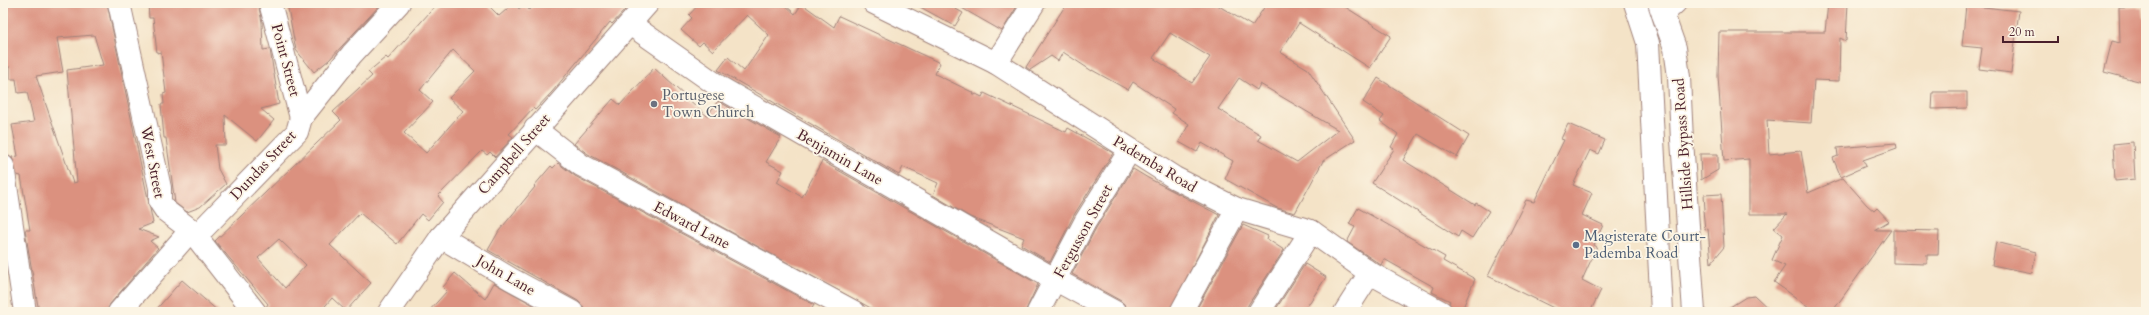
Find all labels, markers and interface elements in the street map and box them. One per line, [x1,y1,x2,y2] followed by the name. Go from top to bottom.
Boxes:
[2003,18,2058,44] scale bar
[267,21,305,99] street label: Point Street
[2009,24,2036,40] text: 20 m
[1668,77,1698,211] street label: Hillside Bypass Road
[662,85,755,122] place label: Portugese Town Church
[649,99,659,109] marker: Portugese Town Church
[473,109,555,199] street label: Campbell Street
[136,123,170,200] street label: West Street
[793,124,887,190] street label: Benjamin Lane
[225,126,301,204] street label: Dundas Street
[1109,131,1201,197] street label: Pademba Road
[1049,180,1117,281] street label: Fergusson Street
[650,196,734,254] street label: Edward Lane
[1584,226,1706,263] place label: Magisterate Court- Pademba Road
[1571,240,1581,250] marker: Magisterate Court- Pademba Road
[471,249,539,300] street label: John Lane

